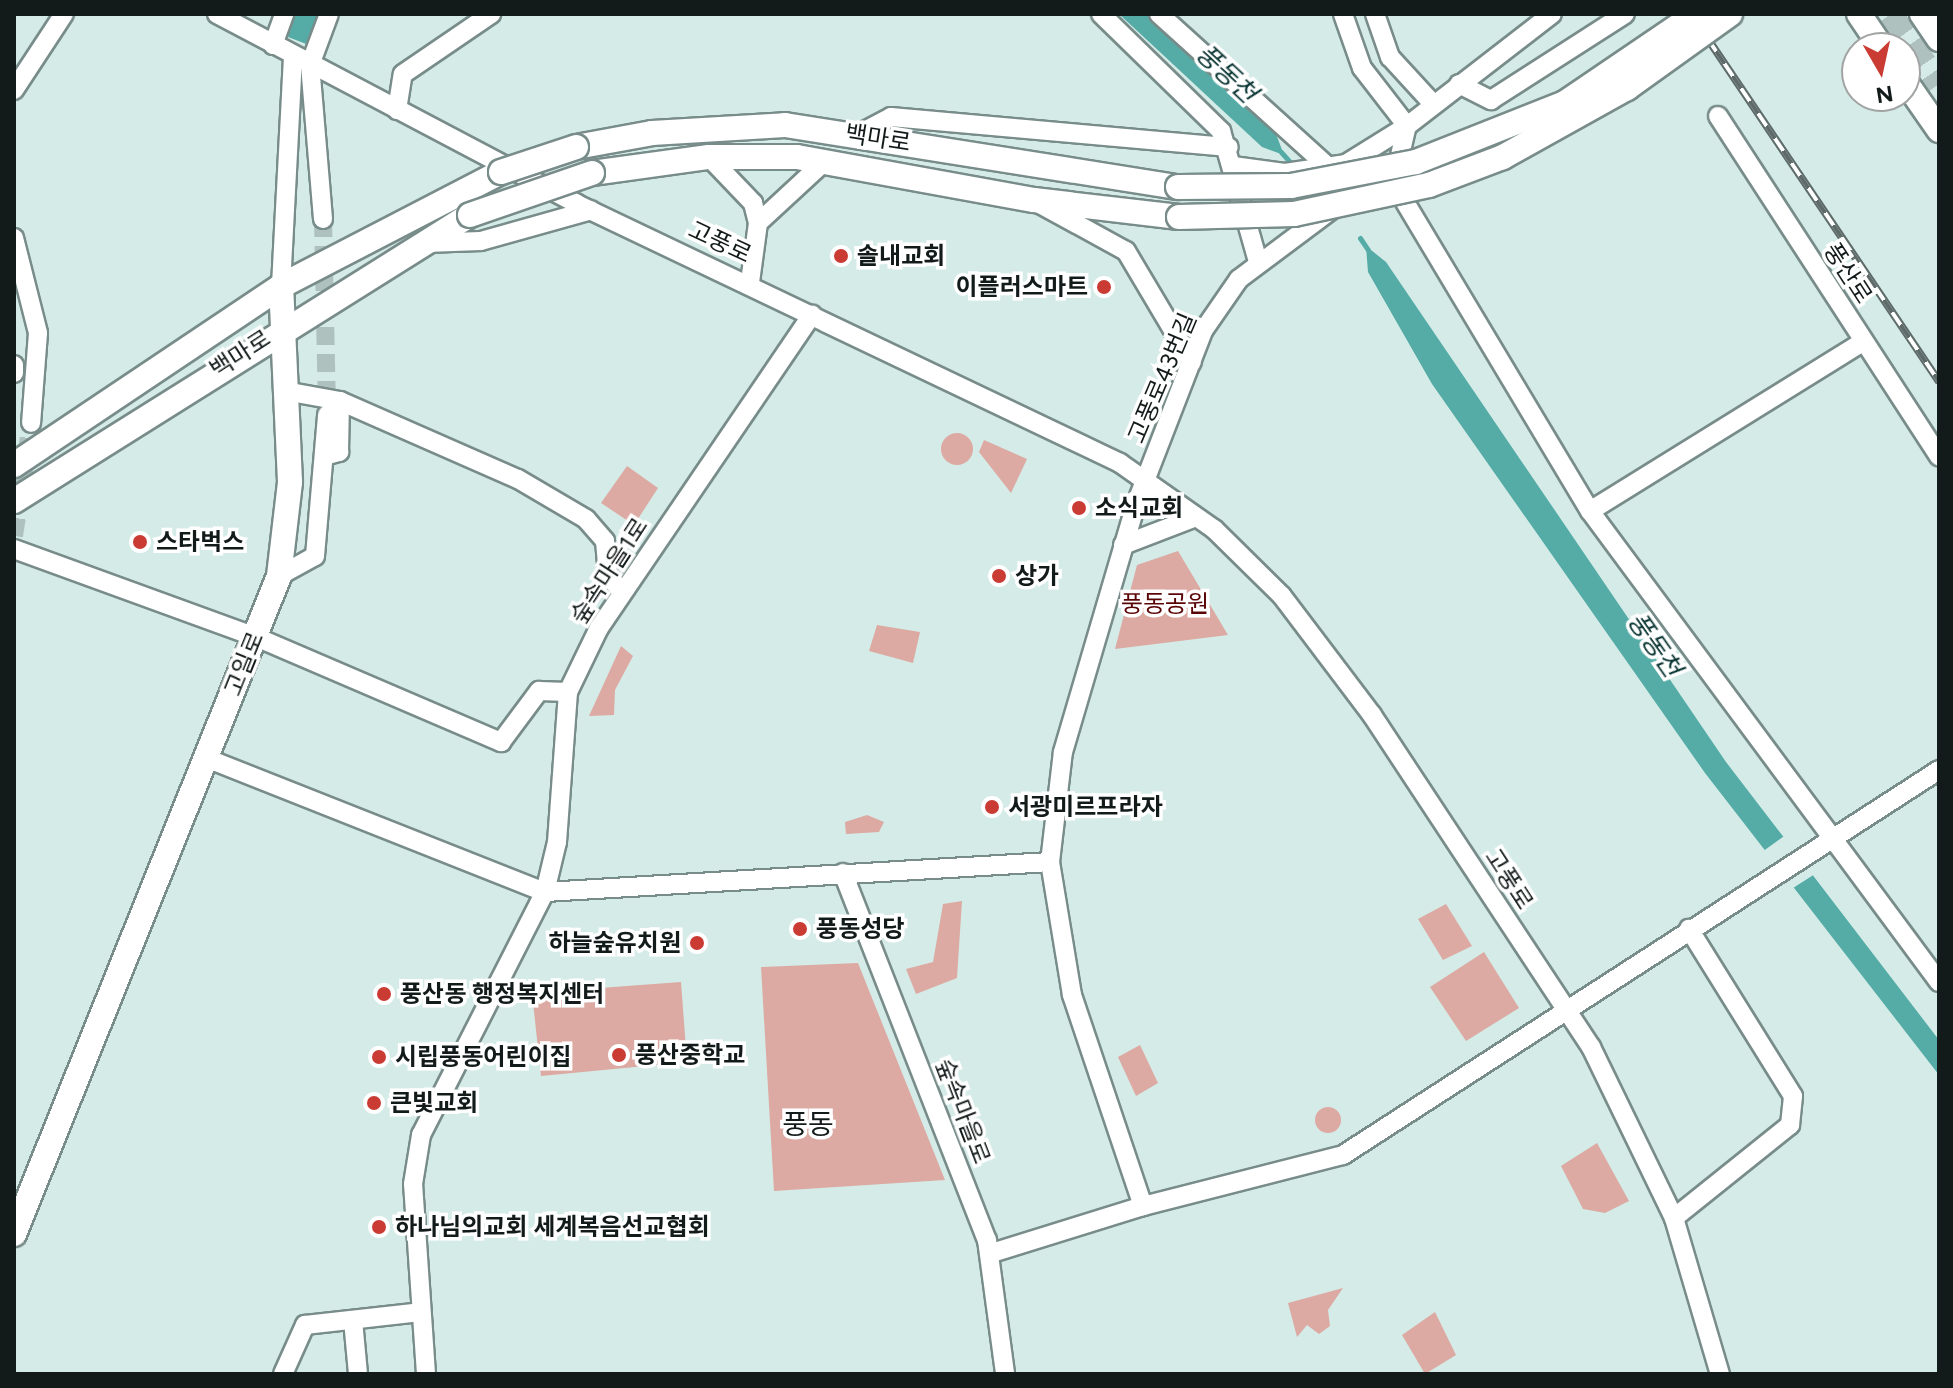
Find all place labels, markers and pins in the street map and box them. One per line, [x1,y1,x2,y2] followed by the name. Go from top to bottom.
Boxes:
[857,242,945,270] place label: 솔내교회
[832,247,850,265] marker: 솔내교회
[956,273,1088,301] place label: 이플러스마트
[1095,278,1113,296] marker: 이플러스마트
[1095,494,1183,522] place label: 소식교회
[1070,499,1088,517] marker: 소식교회
[156,528,244,556] place label: 스타벅스
[131,533,149,551] marker: 스타벅스
[1015,562,1059,590] place label: 상가
[990,567,1008,585] marker: 상가
[1008,793,1163,821] place label: 서광미르프라자
[983,798,1001,816] marker: 서광미르프라자
[816,915,904,943] place label: 풍동성당
[791,920,809,938] marker: 풍동성당
[549,929,681,957] place label: 하늘숲유치원
[688,934,706,952] marker: 하늘숲유치원
[400,980,604,1008] place label: 풍산동 행정복지센터
[375,985,393,1003] marker: 풍산동 행정복지센터
[635,1041,745,1069] place label: 풍산중학교
[395,1043,572,1071] place label: 시립풍동어린이집
[610,1046,628,1064] marker: 풍산중학교
[370,1048,388,1066] marker: 시립풍동어린이집
[390,1089,478,1117] place label: 큰빛교회
[365,1094,383,1112] marker: 큰빛교회
[395,1213,710,1241] place label: 하나님의교회 세계복음선교협회
[370,1218,388,1236] marker: 하나님의교회 세계복음선교협회

